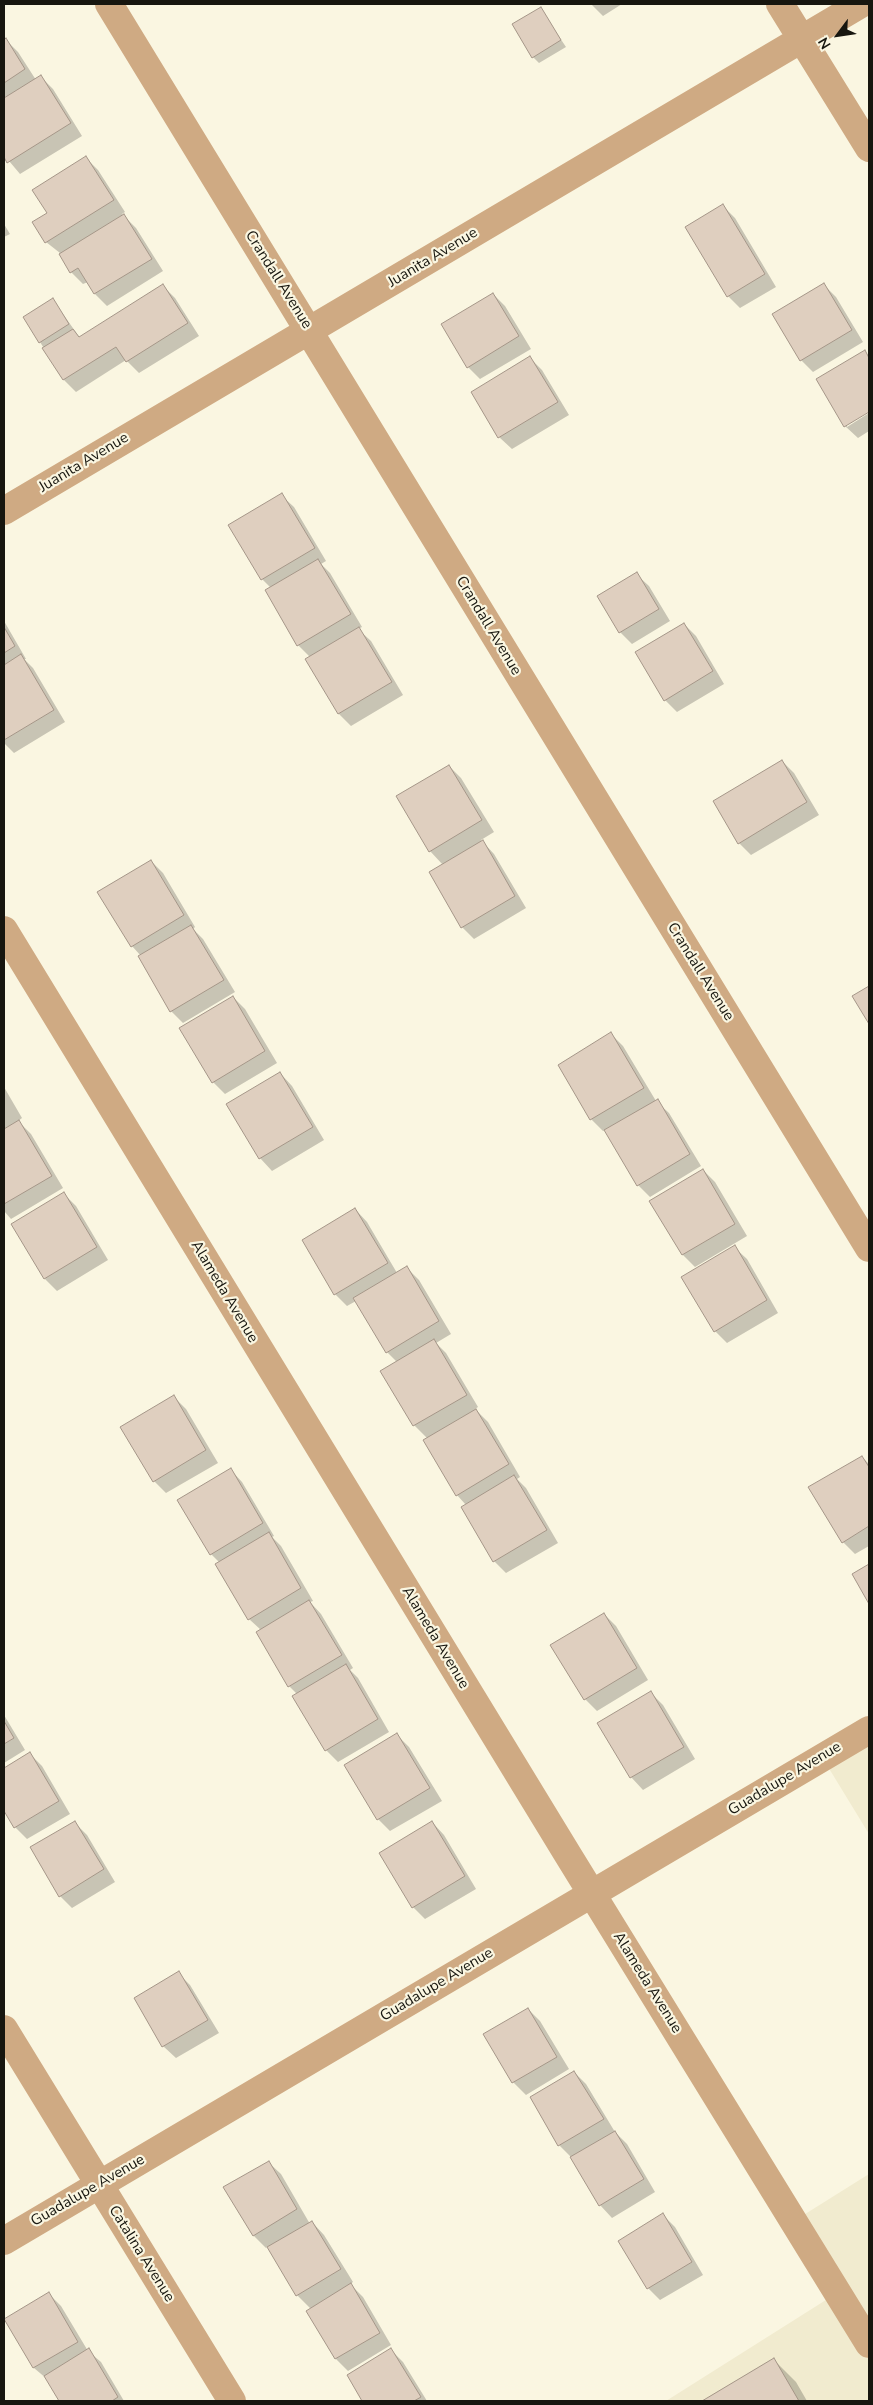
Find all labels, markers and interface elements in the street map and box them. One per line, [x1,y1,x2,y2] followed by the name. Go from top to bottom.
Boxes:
[813,10,863,60] north arrow
[814,34,836,52] text: N
[385,224,481,292] street label: Juanita Avenue
[241,228,315,332] street label: Crandall Avenue
[36,429,132,497] street label: Juanita Avenue
[451,573,525,679] street label: Crandall Avenue
[663,920,737,1024] street label: Crandall Avenue
[186,1238,262,1346] street label: Alameda Avenue
[397,1584,473,1692] street label: Alameda Avenue
[725,1738,845,1820] street label: Guadalupe Avenue
[609,1929,685,2037] street label: Alameda Avenue
[377,1944,497,2026] street label: Guadalupe Avenue
[28,2151,148,2231] street label: Guadalupe Avenue
[104,2202,178,2306] street label: Catalina Avenue

